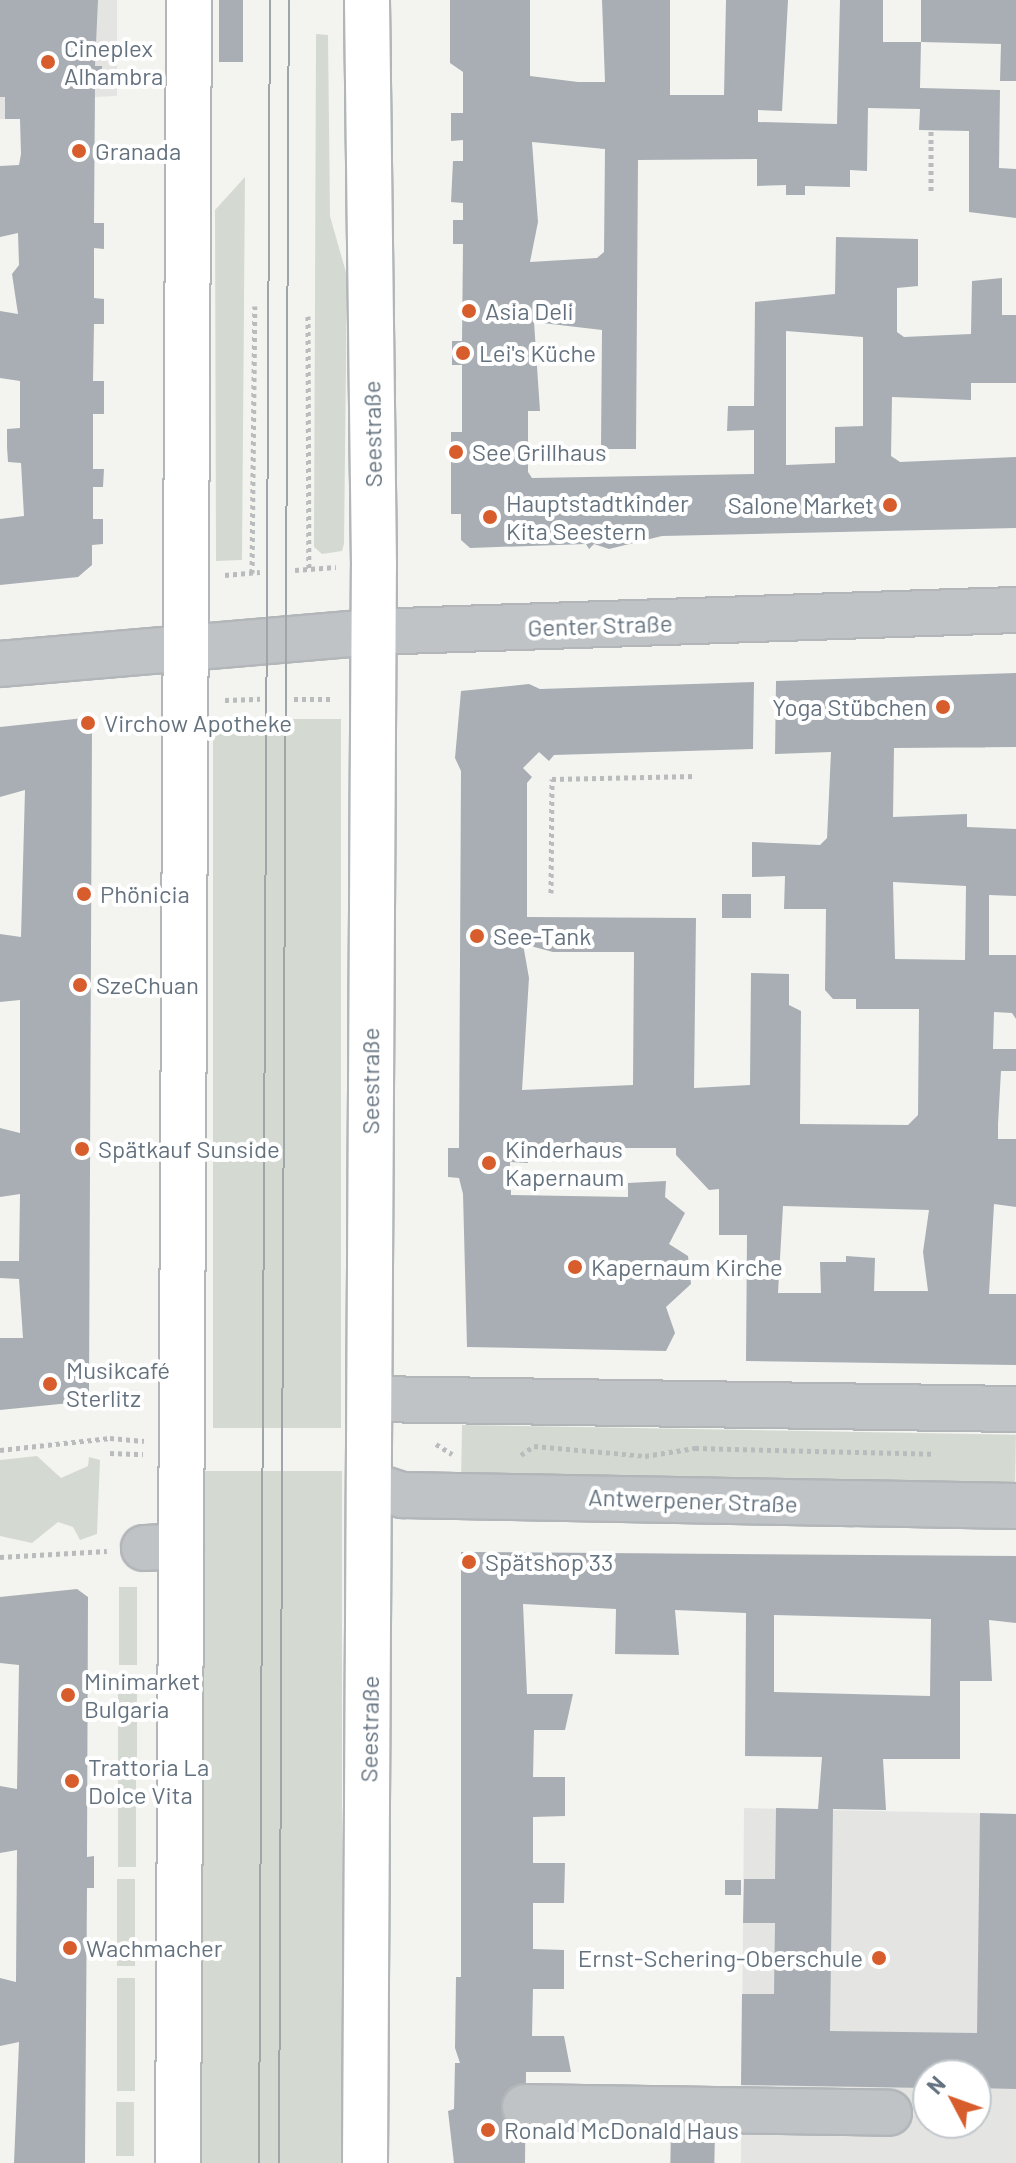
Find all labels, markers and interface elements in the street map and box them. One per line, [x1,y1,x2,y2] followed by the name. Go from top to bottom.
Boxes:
[64,34,163,90] place label: Cineplex Alhambra
[39,53,57,71] marker: Cineplex Alhambra
[95,137,181,165] place label: Granada
[70,142,88,160] marker: Granada
[485,297,574,325] place label: Asia Deli
[460,302,478,320] marker: Asia Deli
[479,339,596,367] place label: Lei's Küche
[454,344,472,362] marker: Lei's Küche
[357,380,387,488] street label: Seestraße
[472,438,607,466] place label: See Grillhaus
[447,443,465,461] marker: See Grillhaus
[506,489,689,545] place label: Hauptstadtkinder Kita Seestern
[728,491,874,519] place label: Salone Market
[881,496,899,514] marker: Salone Market
[481,508,499,526] marker: Hauptstadtkinder Kita Seestern
[527,608,673,642] street label: Genter Straße
[772,693,927,721] place label: Yoga Stübchen
[934,698,952,716] marker: Yoga Stübchen
[104,709,292,737] place label: Virchow Apotheke
[79,714,97,732] marker: Virchow Apotheke
[100,880,190,908] place label: Phönicia
[75,885,93,903] marker: Phönicia
[493,922,591,950] place label: See-Tank
[468,927,486,945] marker: See-Tank
[96,971,199,999] place label: SzeChuan
[71,976,89,994] marker: SzeChuan
[356,1028,384,1134] street label: Seestraße
[98,1135,280,1163] place label: Spätkauf Sunside
[505,1135,624,1191] place label: Kinderhaus Kapernaum
[73,1140,91,1158] marker: Spätkauf Sunside
[480,1154,498,1172] marker: Kinderhaus Kapernaum
[591,1253,783,1281] place label: Kapernaum Kirche
[566,1258,584,1276] marker: Kapernaum Kirche
[66,1356,170,1412] place label: Musikcafé Sterlitz
[41,1375,59,1393] marker: Musikcafé Sterlitz
[588,1482,798,1518] street label: Antwerpener Straße
[485,1548,613,1576] place label: Spätshop 33
[460,1553,478,1571] marker: Spätshop 33
[84,1667,200,1723] place label: Minimarket Bulgaria
[354,1675,384,1783] street label: Seestraße
[59,1686,77,1704] marker: Minimarket Bulgaria
[88,1753,209,1809] place label: Trattoria La Dolce Vita
[63,1772,81,1790] marker: Trattoria La Dolce Vita
[86,1934,222,1962] place label: Wachmacher
[61,1939,79,1957] marker: Wachmacher
[578,1944,863,1972] place label: Ernst-Schering-Oberschule
[870,1949,888,1967] marker: Ernst-Schering-Oberschule
[912,2059,992,2139] north arrow
[921,2071,950,2099] text: N
[504,2116,739,2144] place label: Ronald McDonald Haus
[479,2121,497,2139] marker: Ronald McDonald Haus

